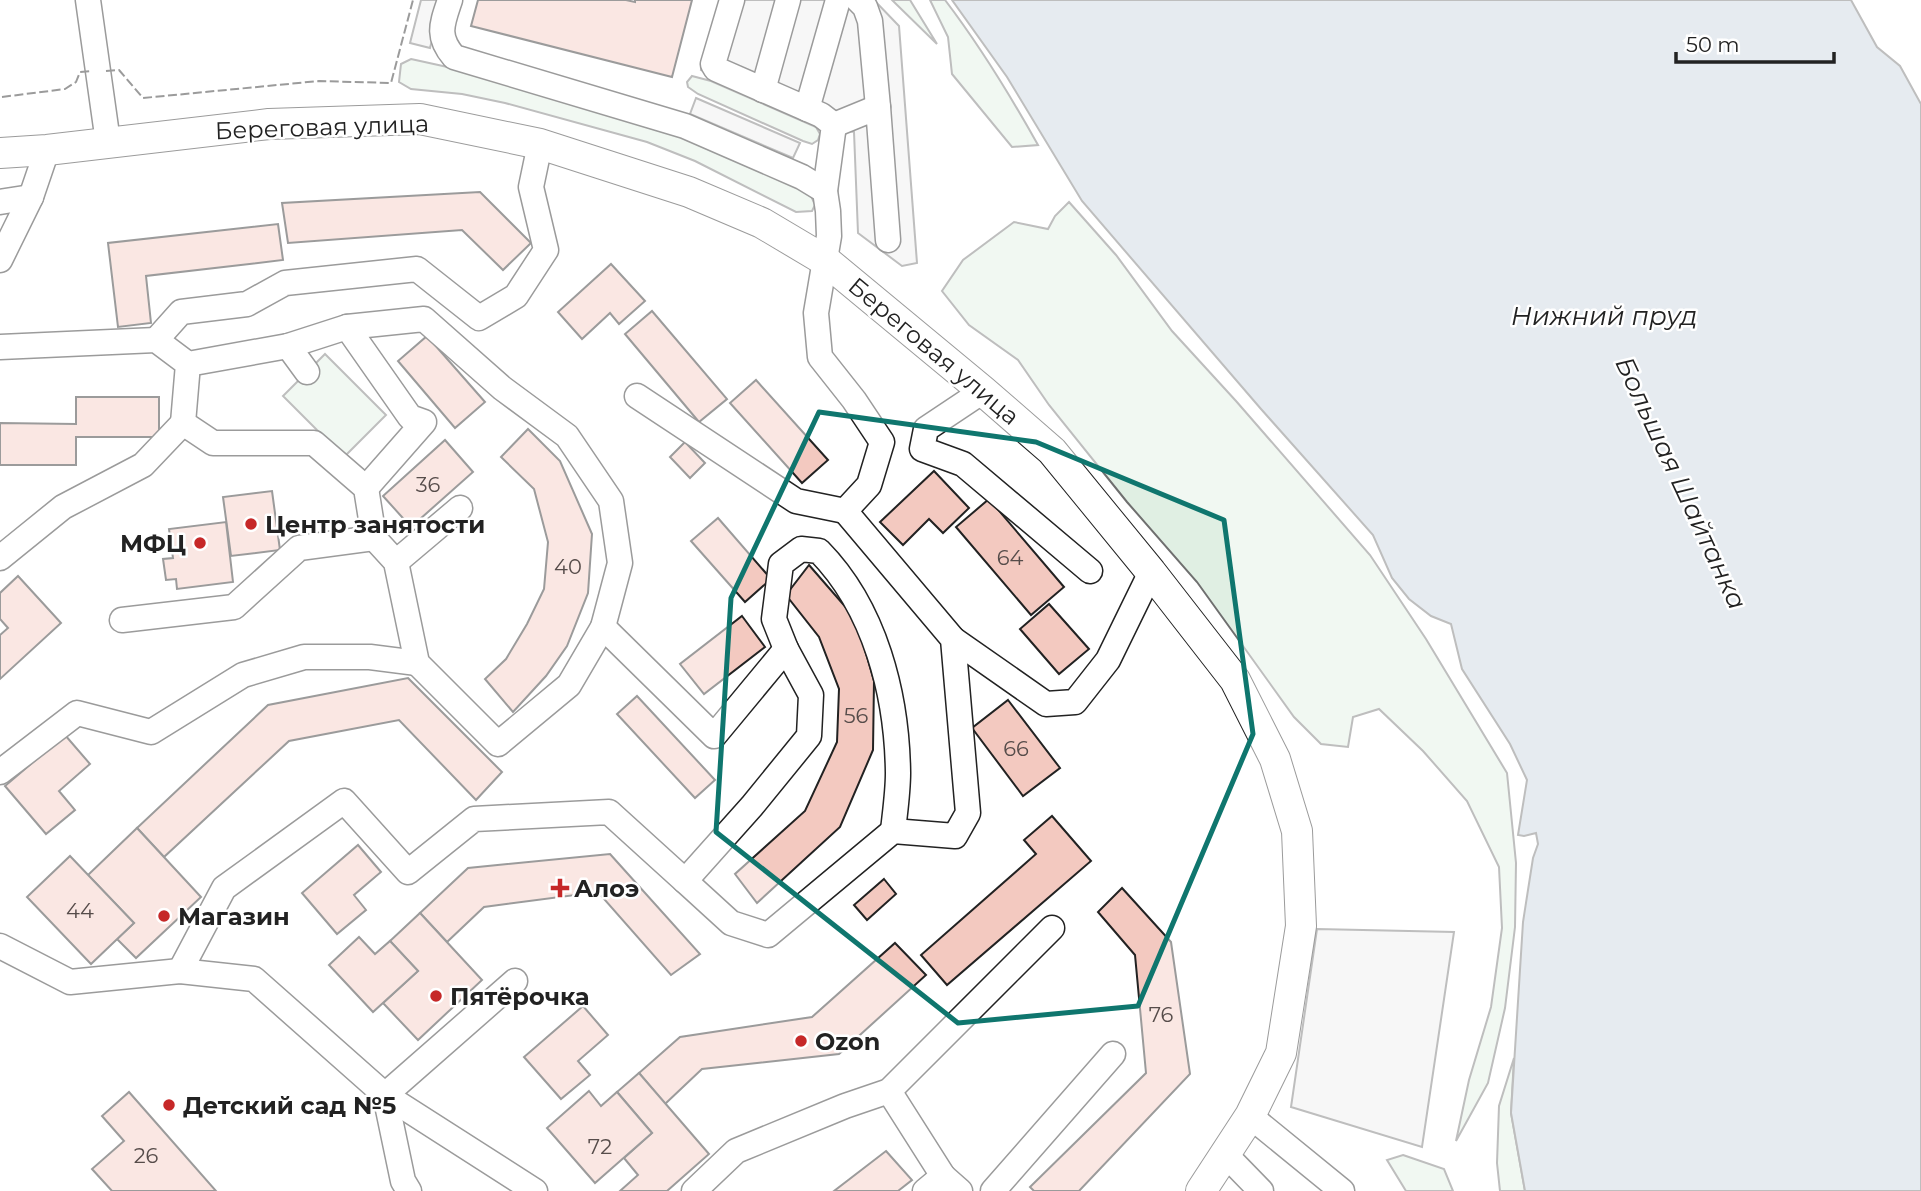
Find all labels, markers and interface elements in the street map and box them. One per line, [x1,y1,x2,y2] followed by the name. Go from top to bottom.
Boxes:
[1676,21,1834,65] scale bar
[1686,32,1740,57] text: 50 m
[215,109,429,145] street label: Береговая улица
[843,271,1025,431] street label: Береговая улица
[1511,300,1697,332] water label: Нижний пруд
[1608,352,1754,614] water label: Большая Шайтанка
[416,472,441,497] house number: 36
[265,510,485,539] place label: Центр занятости
[243,516,259,532] marker: Центр занятости
[120,529,186,558] place label: МФЦ
[192,535,208,551] marker: МФЦ
[997,545,1023,570] house number: 64
[554,554,582,579] house number: 40
[844,703,869,728] house number: 56
[1003,736,1029,761] house number: 66
[574,874,639,903] place label: Алоэ
[552,880,568,896] marker: Алоэ
[66,898,94,923] house number: 44
[178,902,290,931] place label: Магазин
[156,908,172,924] marker: Магазин
[450,982,590,1011] place label: Пятёрочка
[428,988,444,1004] marker: Пятёрочка
[1149,1002,1174,1027] house number: 76
[815,1027,880,1056] place label: Ozon
[793,1033,809,1049] marker: Ozon
[183,1091,396,1120] place label: Детский сад №5
[161,1097,177,1113] marker: Детский сад №5
[588,1134,612,1159] house number: 72
[134,1143,159,1168] house number: 26

